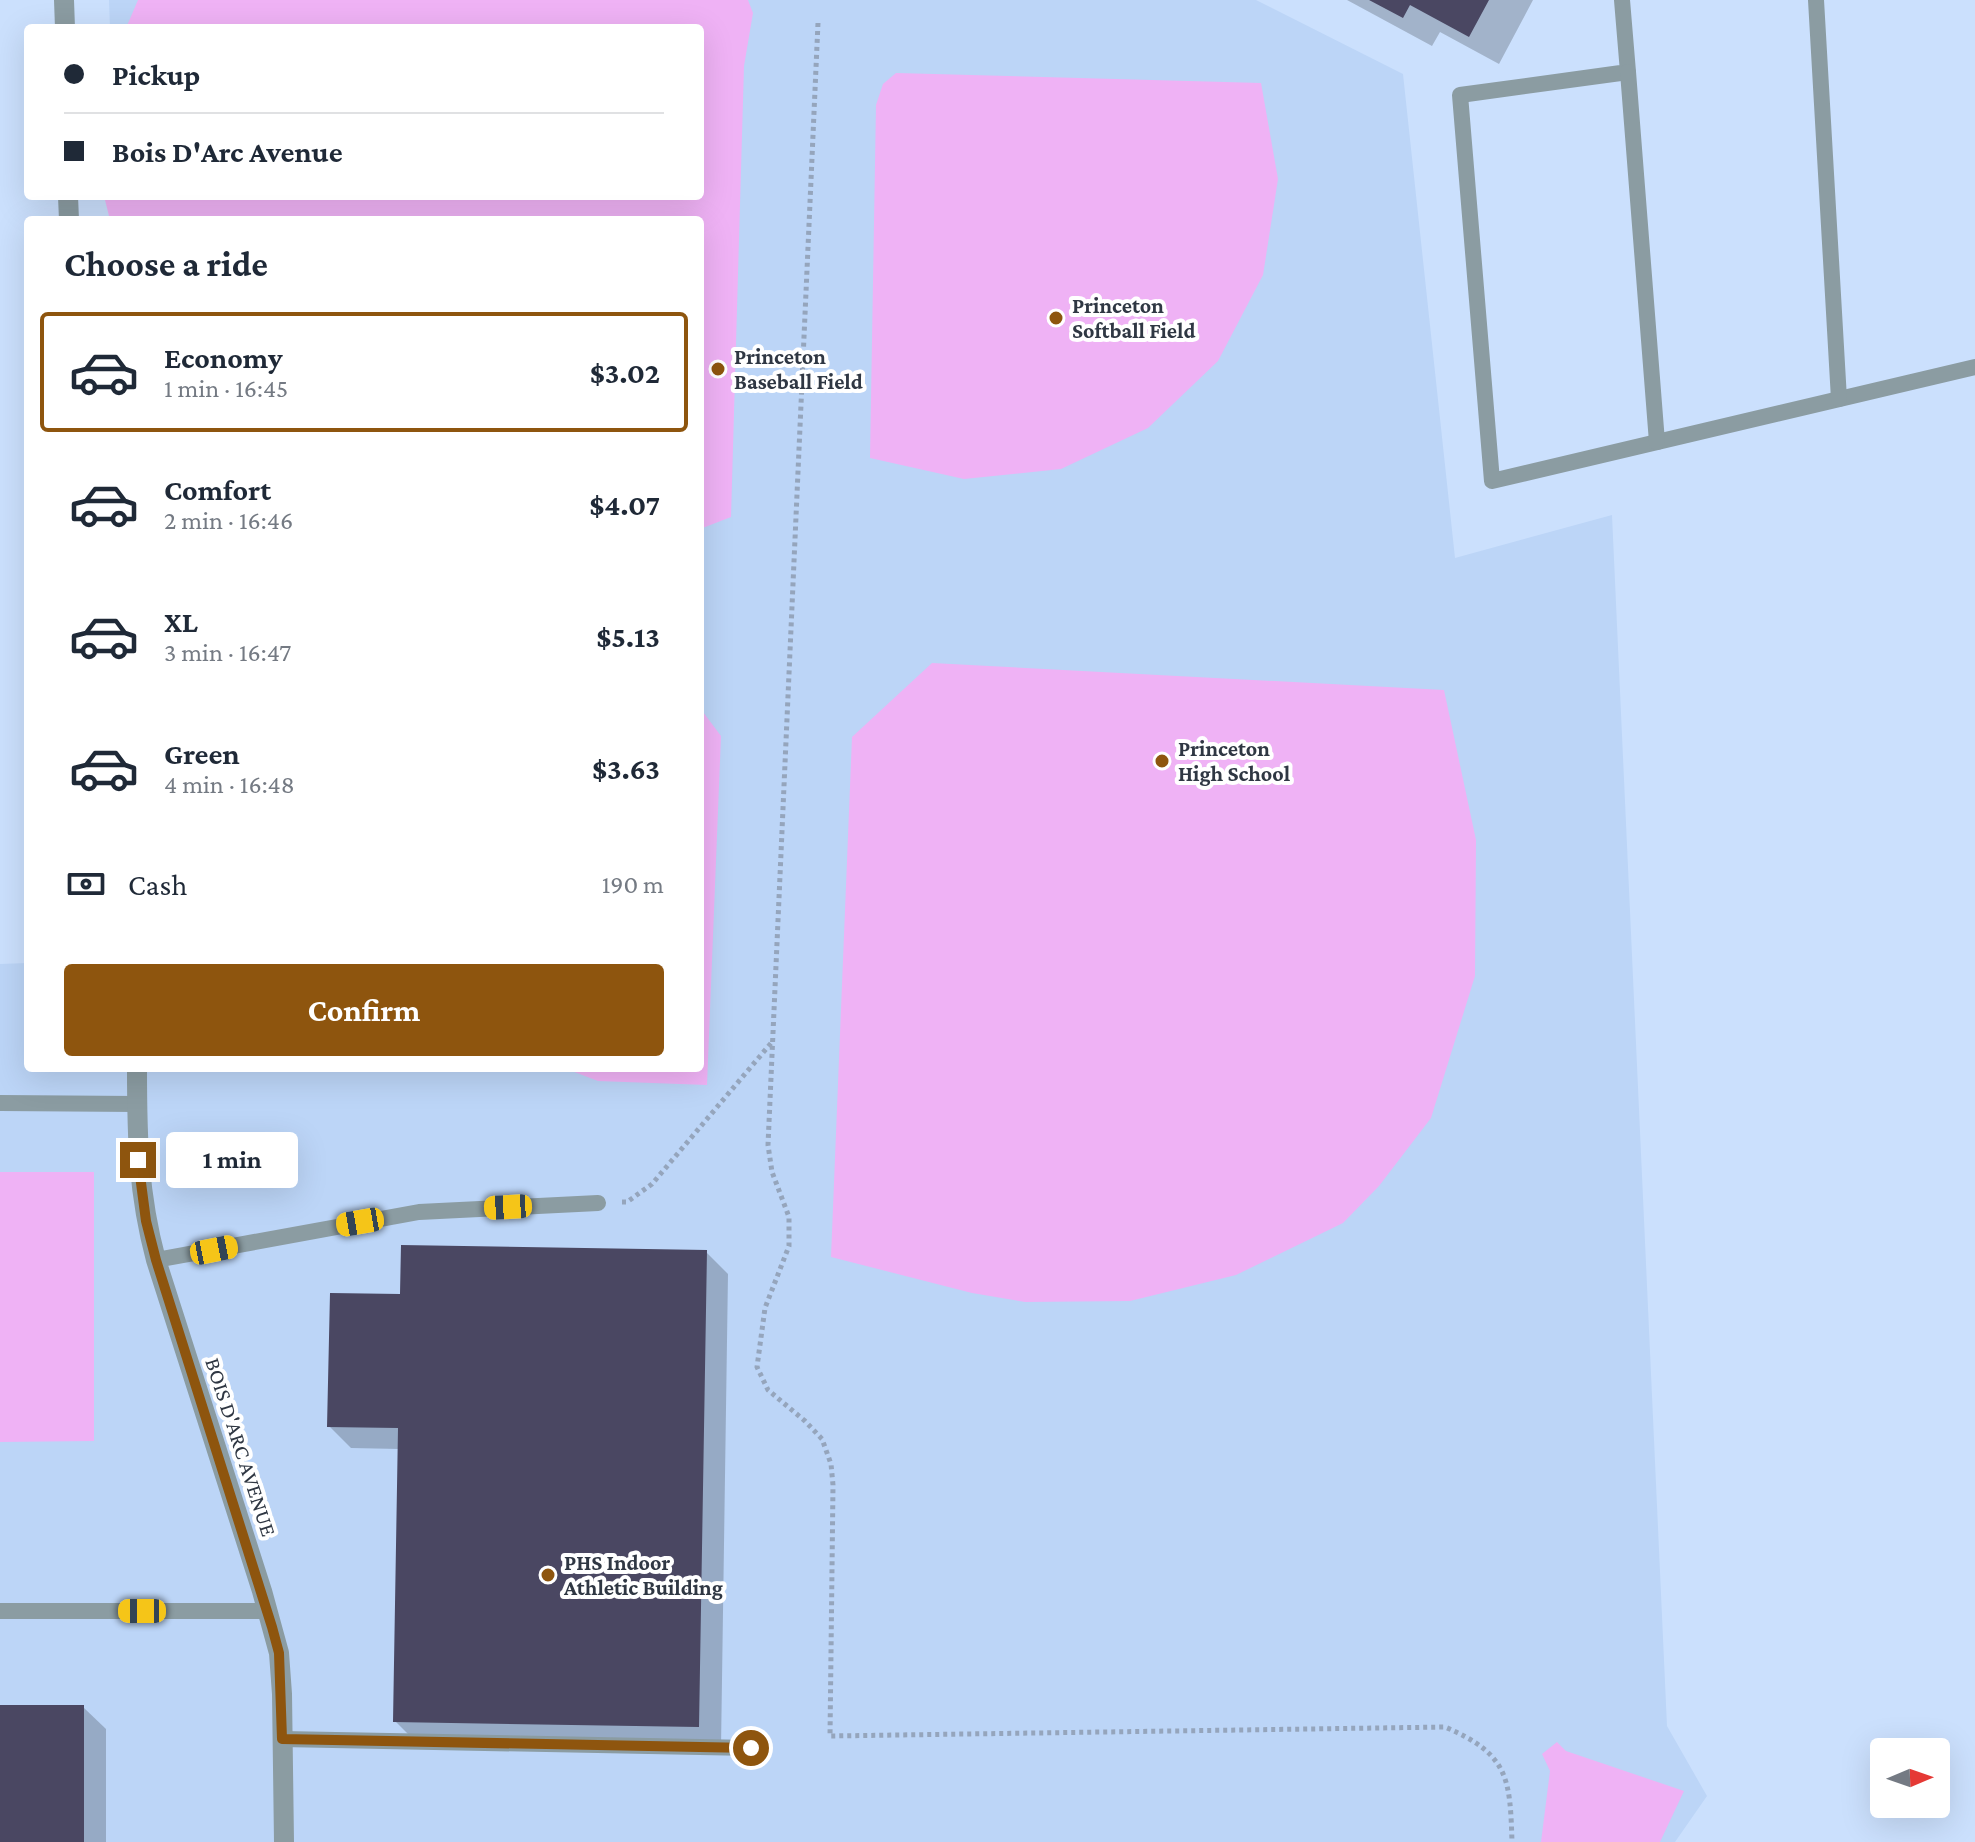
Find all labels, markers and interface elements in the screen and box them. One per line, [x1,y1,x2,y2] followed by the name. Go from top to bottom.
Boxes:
[112,58,200,91] text: Pickup
[112,135,343,168] text: Bois D'Arc Avenue
[64,244,268,284] text: Choose a ride
[1072,293,1196,343] place label: Princeton Softball Field
[1047,309,1065,327] marker: Princeton Softball Field
[68,336,140,408] icon: car
[164,341,283,374] text: Economy
[734,344,863,394] place label: Princeton Baseball Field
[590,356,660,389] text: $3.02
[709,360,727,378] marker: Princeton Baseball Field
[164,374,288,403] text: 1 min · 16:45
[68,468,140,540] icon: car
[164,473,271,506] text: Comfort
[589,488,660,521] text: $4.07
[164,506,293,535] text: 2 min · 16:46
[68,600,140,672] icon: car
[164,605,198,638] text: XL
[596,620,660,653] text: $5.13
[164,638,291,667] text: 3 min · 16:47
[68,732,140,804] icon: car
[1178,736,1291,786] place label: Princeton High School
[164,737,240,770] text: Green
[592,752,660,785] text: $3.63
[1153,752,1171,770] marker: Princeton High School
[164,770,295,799] text: 4 min · 16:48
[64,862,108,906] icon: cash
[128,868,187,901] text: Cash
[602,870,664,899] text: 190 m
[64,964,664,1056] button: Confirm
[166,1132,298,1188] callout: 1 min
[120,1142,156,1178] route end
[202,1145,262,1174] text: 1 min
[483,1194,533,1220] car
[334,1206,386,1238] car
[188,1234,240,1266] car
[200,1355,282,1539] street label: BOIS D'ARC AVENUE
[563,1550,723,1600] place label: PHS Indoor Athletic Building
[539,1566,557,1584] marker: PHS Indoor Athletic Building
[118,1599,166,1623] car
[733,1730,769,1766] route start
[1870,1738,1950,1818] north arrow
[1870,1738,1950,1818] map controls

